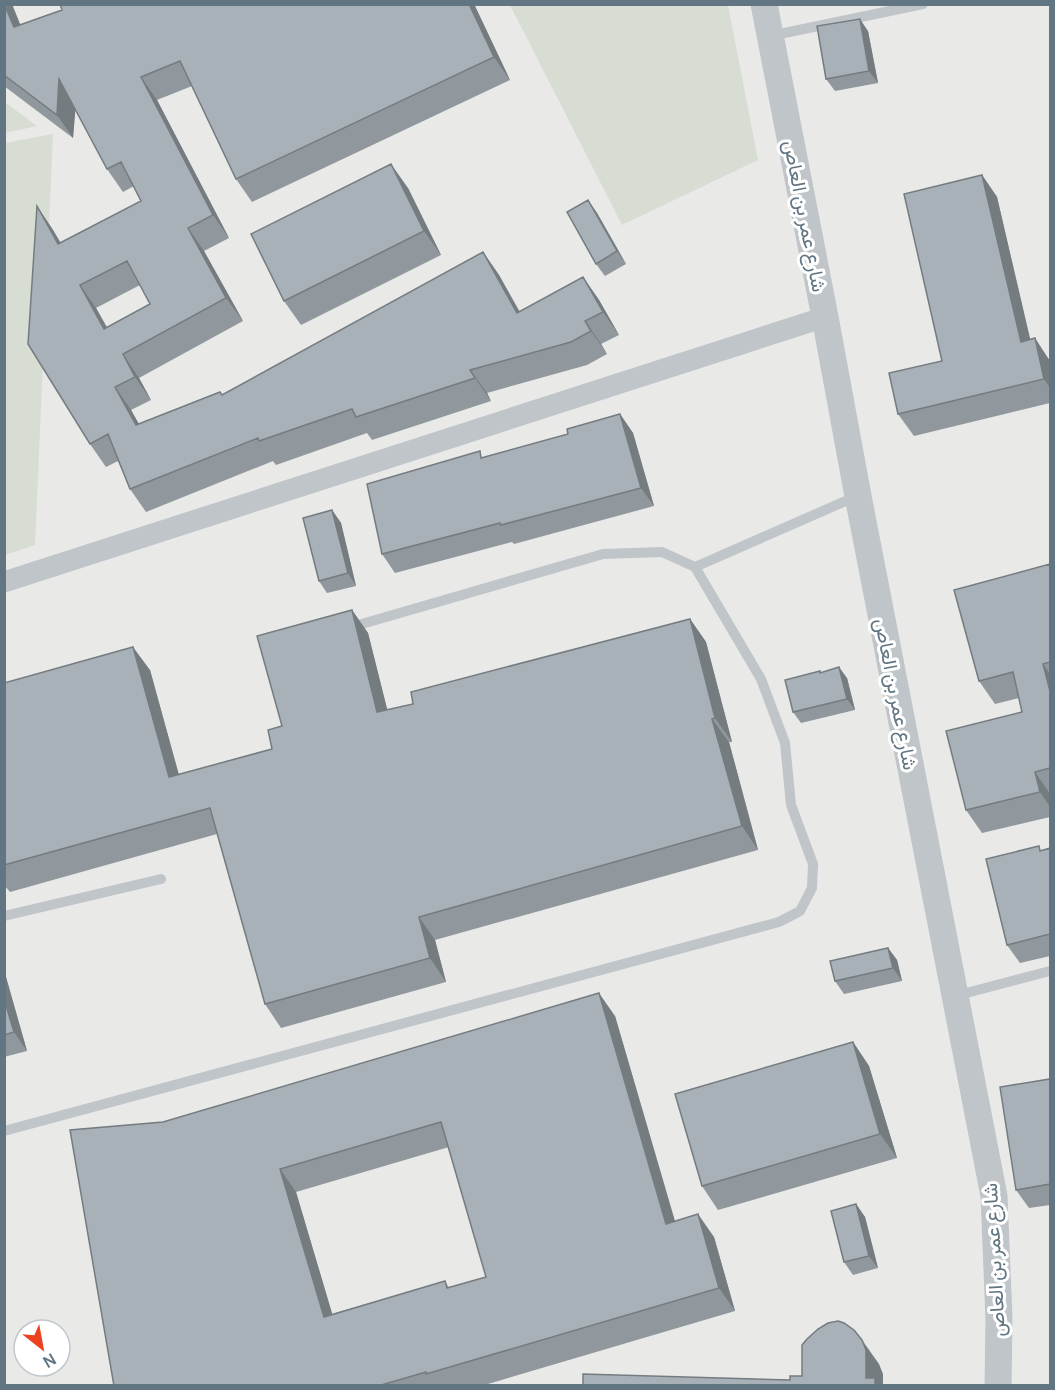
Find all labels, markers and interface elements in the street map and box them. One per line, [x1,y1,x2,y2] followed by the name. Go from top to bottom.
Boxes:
[777,138,833,294] street label: شارع عمر بن العاص
[868,616,924,772] street label: شارع عمر بن العاص
[976,1182,1012,1338] street label: شارع عمر بن العاص
[12,1318,72,1378] north arrow
[39,1348,60,1373] text: N

